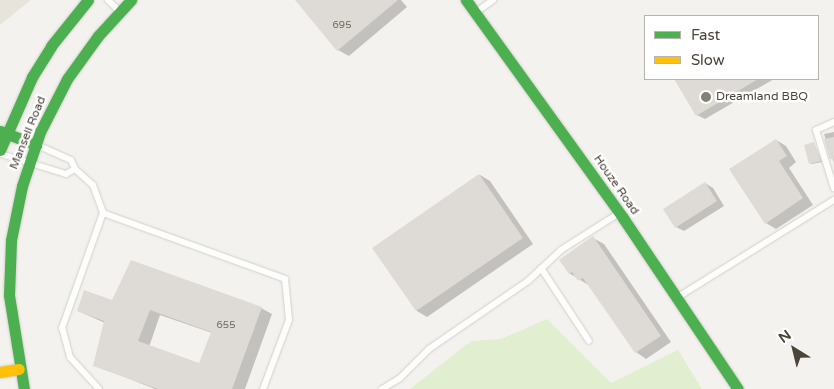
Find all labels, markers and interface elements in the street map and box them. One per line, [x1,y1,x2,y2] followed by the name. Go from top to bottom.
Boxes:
[644,15,819,80] legend
[333,20,351,32] house number: 695
[691,26,720,44] text: Fast
[691,51,725,69] text: Slow
[716,90,808,104] place label: Dreamland BBQ
[700,91,712,103] marker: Dreamland BBQ
[7,94,49,172] street label: Mansell Road
[590,152,642,218] street label: Houze Road
[217,320,235,332] house number: 655
[769,324,819,374] north arrow
[775,326,794,347] text: N

